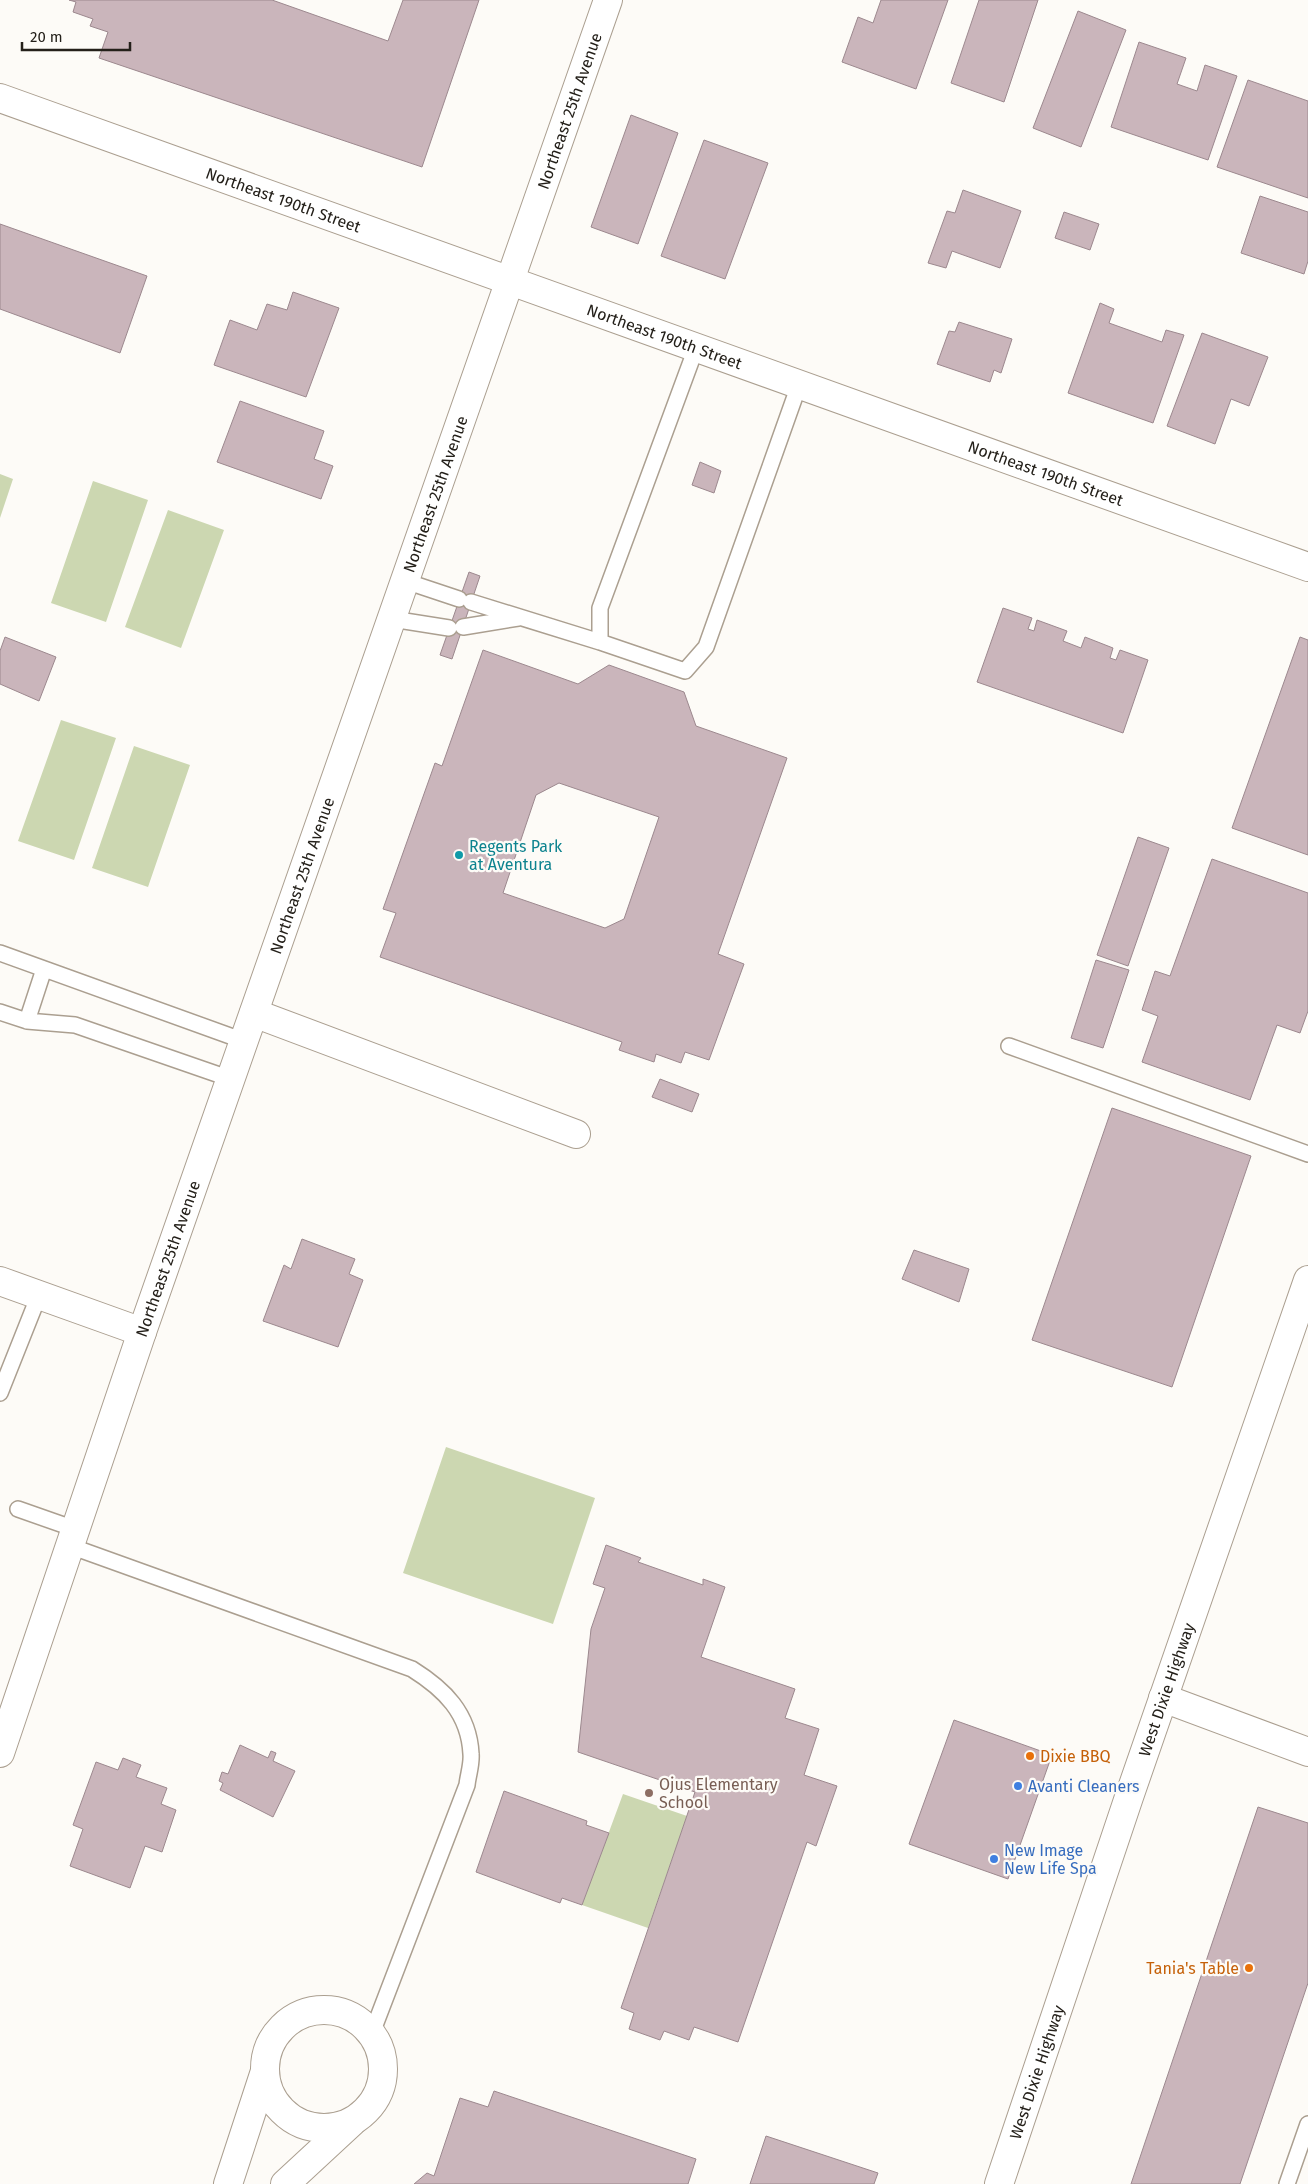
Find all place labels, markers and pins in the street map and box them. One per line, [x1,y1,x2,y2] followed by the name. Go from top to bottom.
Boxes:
[469,837,563,874] place label: Regents Park at Aventura
[453,849,465,861] marker: Regents Park at Aventura
[1040,1747,1111,1766] place label: Dixie BBQ
[1024,1750,1036,1762] marker: Dixie BBQ
[659,1775,778,1812] place label: Ojus Elementary School
[1028,1777,1140,1796] place label: Avanti Cleaners
[1012,1780,1024,1792] marker: Avanti Cleaners
[643,1787,655,1799] marker: Ojus Elementary School
[1004,1841,1097,1878] place label: New Image New Life Spa
[988,1853,1000,1865] marker: New Image New Life Spa
[1146,1959,1239,1978] place label: Tania's Table
[1243,1962,1255,1974] marker: Tania's Table

